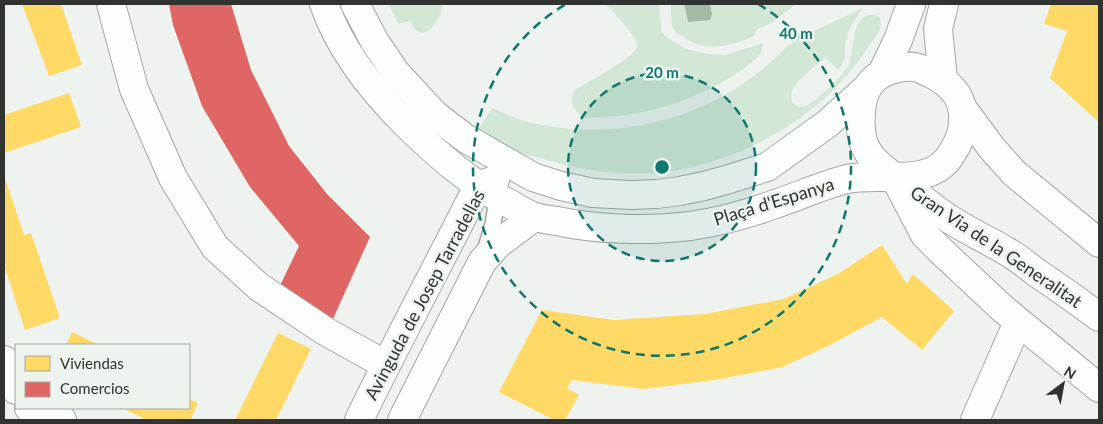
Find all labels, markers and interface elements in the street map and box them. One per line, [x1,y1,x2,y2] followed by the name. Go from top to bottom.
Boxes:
[779,24,813,42] text: 40 m
[645,63,679,81] text: 20 m
[653,158,671,176] centre of rings
[711,172,837,230] street label: Plaça d'Espanya
[907,181,1087,312] street label: Gran Via de la Generalitat
[359,185,489,403] street label: Avinguda de Josep Tarradellas
[15,344,190,409] legend
[60,354,124,372] text: Viviendas
[1038,359,1088,409] north arrow
[1061,362,1079,383] text: N
[60,379,130,397] text: Comercios

